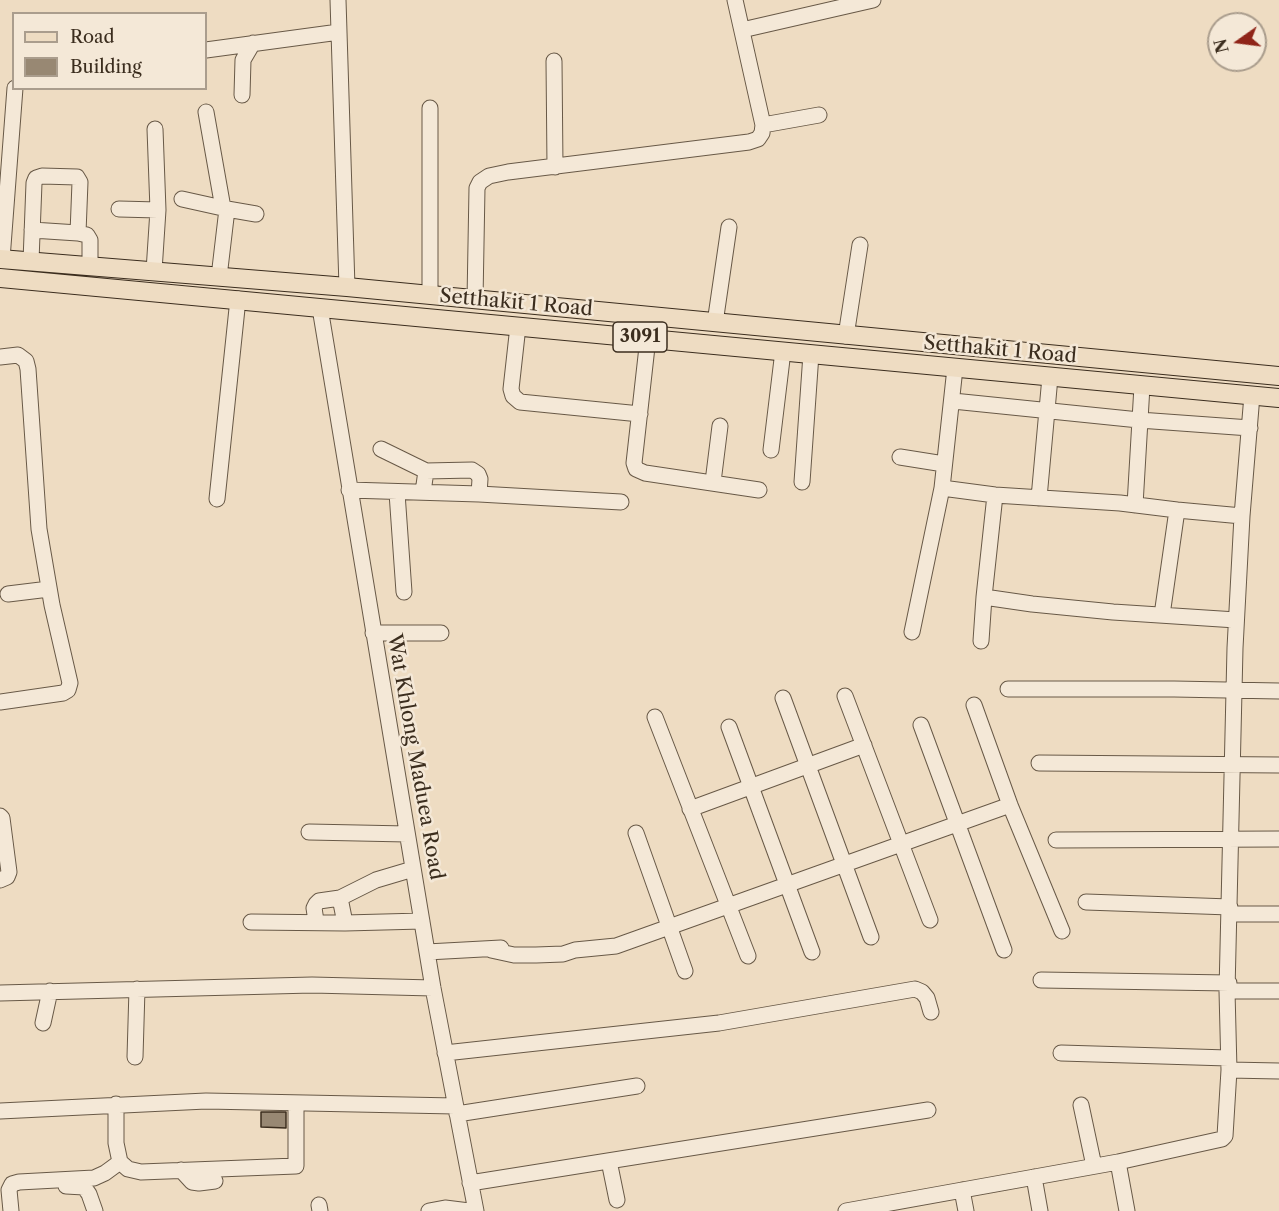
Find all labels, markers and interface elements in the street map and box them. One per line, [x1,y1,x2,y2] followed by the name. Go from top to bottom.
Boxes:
[12,12,207,90] legend
[1207,12,1267,72] north arrow
[70,26,115,48] text: Road
[1210,37,1233,55] text: N
[70,56,142,78] text: Building
[438,284,594,322] street label: Setthakit 1 Road
[613,322,667,352] road number: 3091
[922,331,1078,369] street label: Setthakit 1 Road
[382,632,448,882] street label: Wat Khlong Maduea Road

